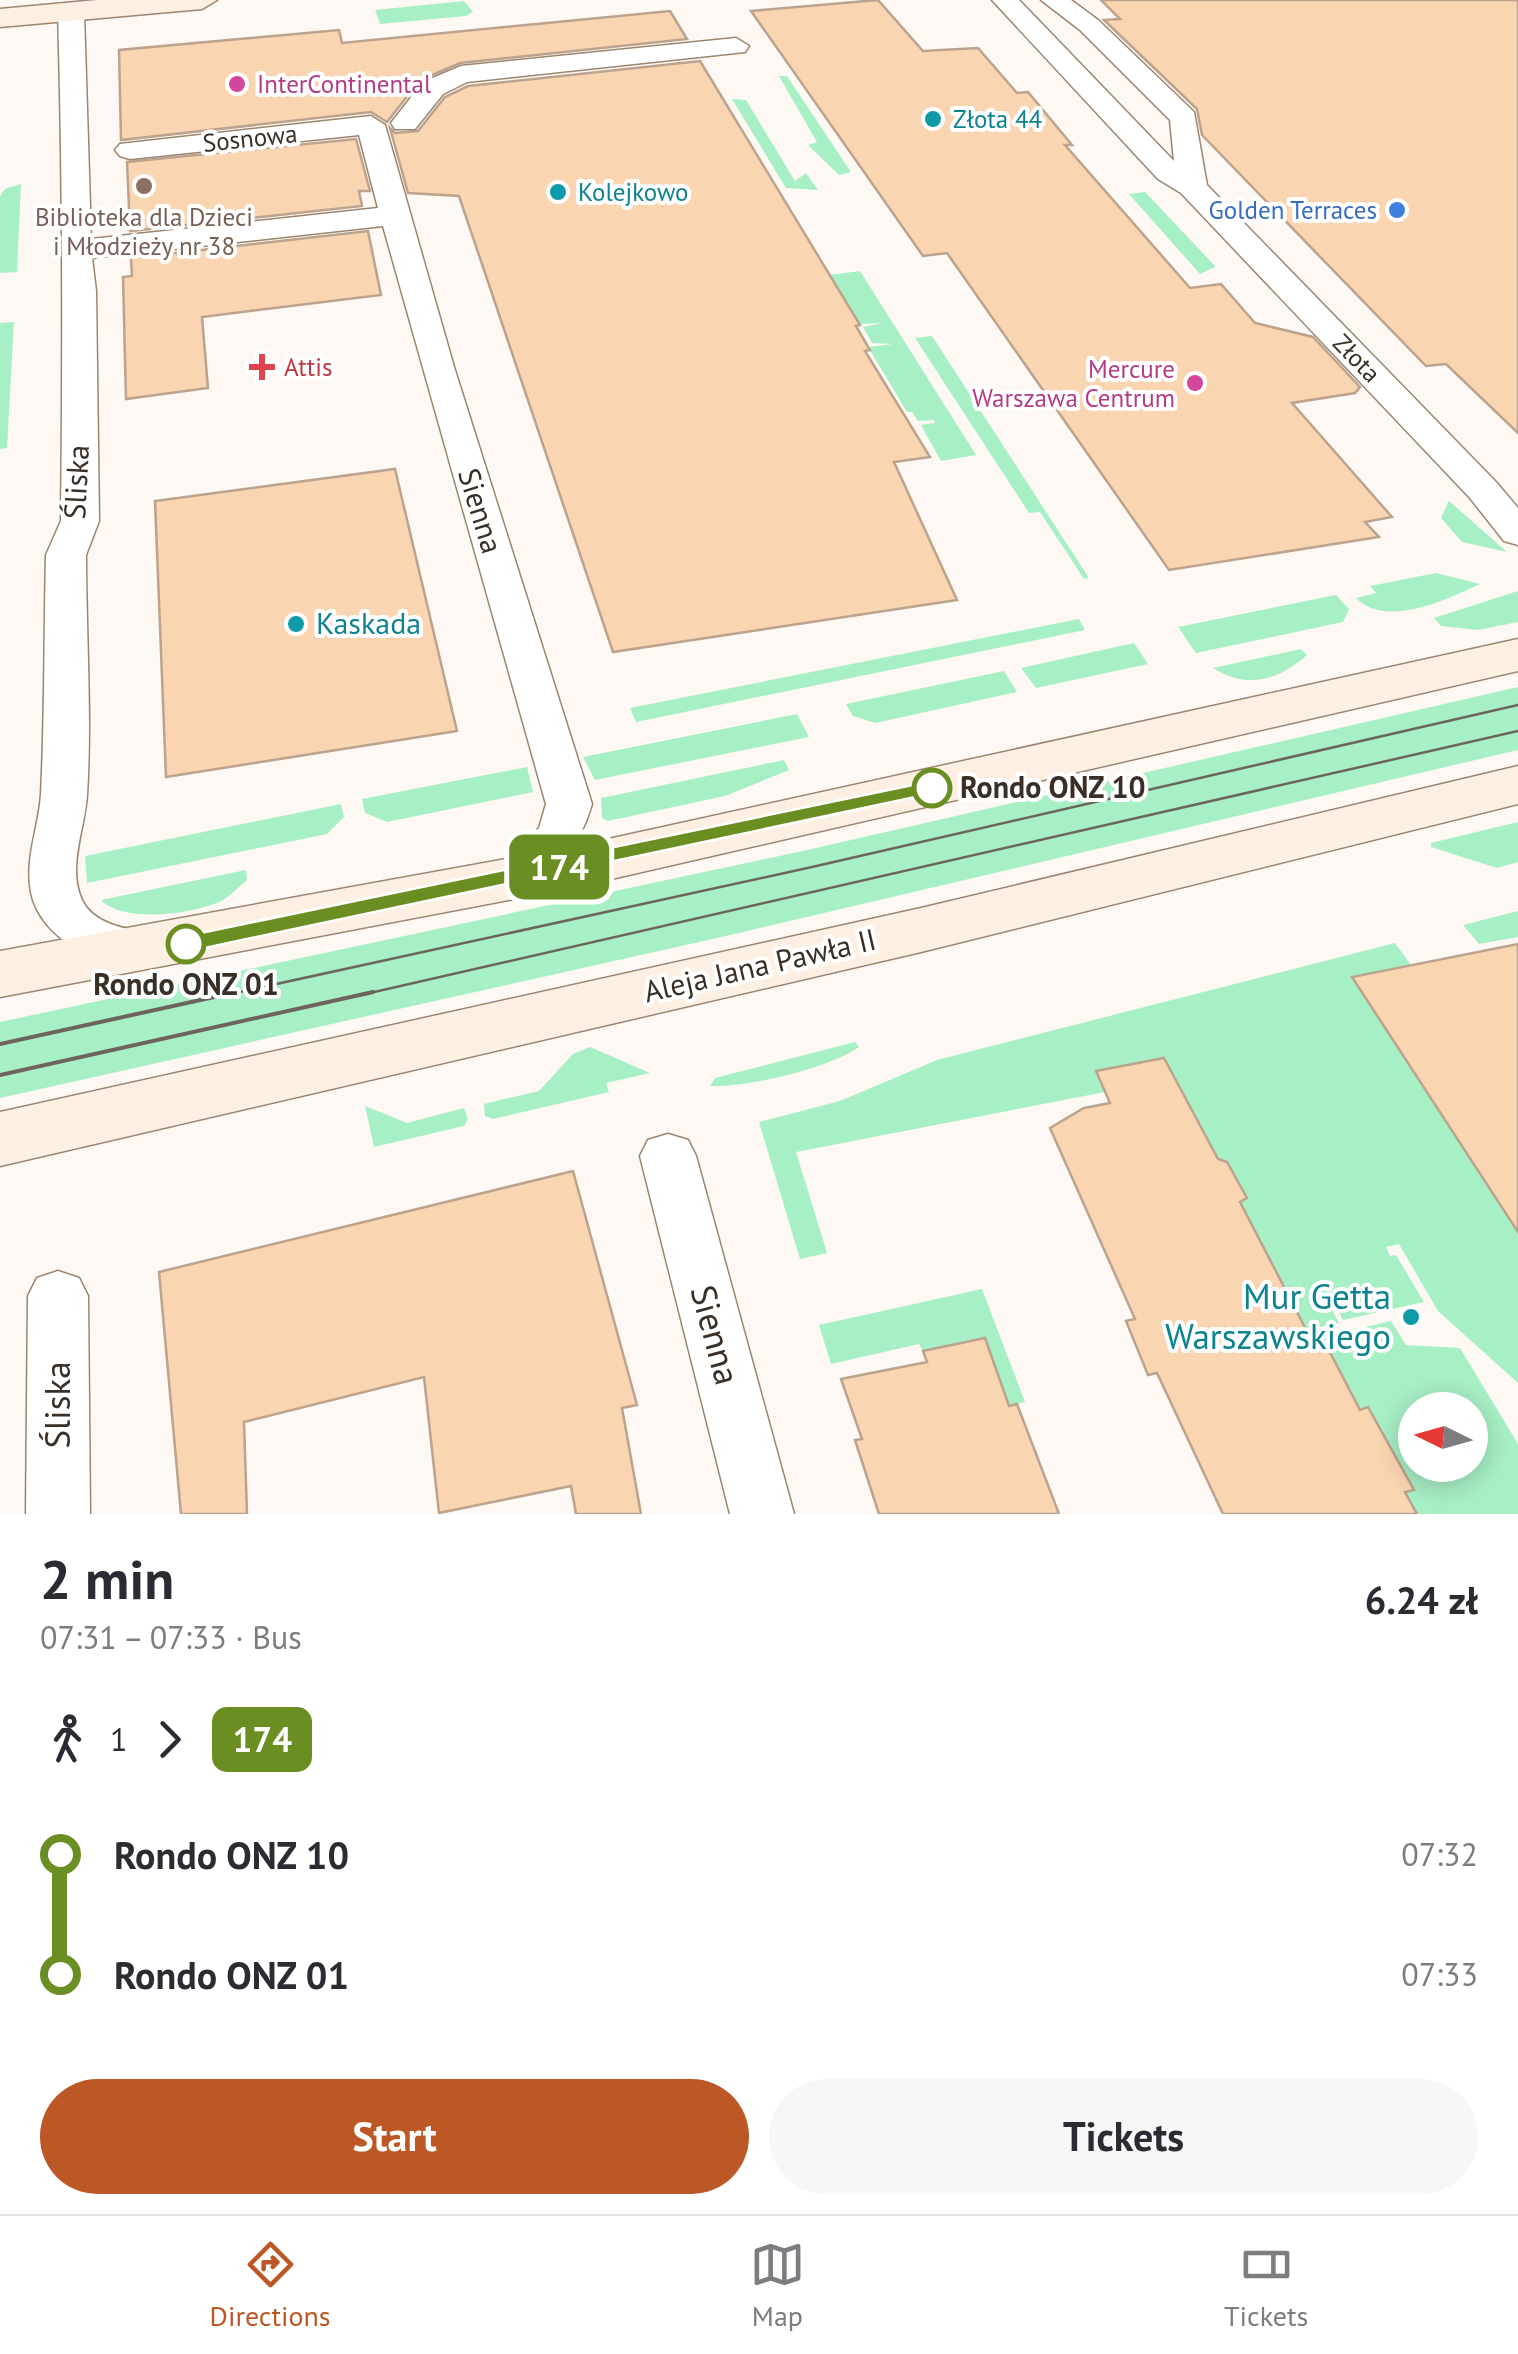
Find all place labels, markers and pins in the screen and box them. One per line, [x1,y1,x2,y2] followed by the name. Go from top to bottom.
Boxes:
[257,68,432,100] place label: InterContinental
[226,73,248,95] marker: InterContinental
[953,103,1043,135] place label: Złota 44
[922,108,944,130] marker: Złota 44
[133,175,155,197] marker: Biblioteka dla Dzieci i Młodzieży nr 38
[578,176,688,208] place label: Kolejkowo
[547,181,569,203] marker: Kolejkowo
[1209,194,1377,226] place label: Golden Terraces
[1386,199,1408,221] marker: Golden Terraces
[35,201,253,262] place label: Biblioteka dla Dzieci i Młodzieży nr 38
[284,351,332,383] place label: Attis
[972,353,1175,414] place label: Mercure Warszawa Centrum
[249,354,275,380] marker: Attis
[1184,372,1206,394] marker: Mercure Warszawa Centrum
[316,603,421,642] place label: Kaskada
[285,613,307,635] marker: Kaskada
[960,767,1146,806] place label: Rondo ONZ 10
[913,769,951,807] marker: Rondo ONZ 10
[167,925,205,963] marker: Rondo ONZ 01
[93,964,279,1003] place label: Rondo ONZ 01
[1165,1273,1391,1359] place label: Mur Getta Warszawskiego
[1400,1306,1422,1328] marker: Mur Getta Warszawskiego

